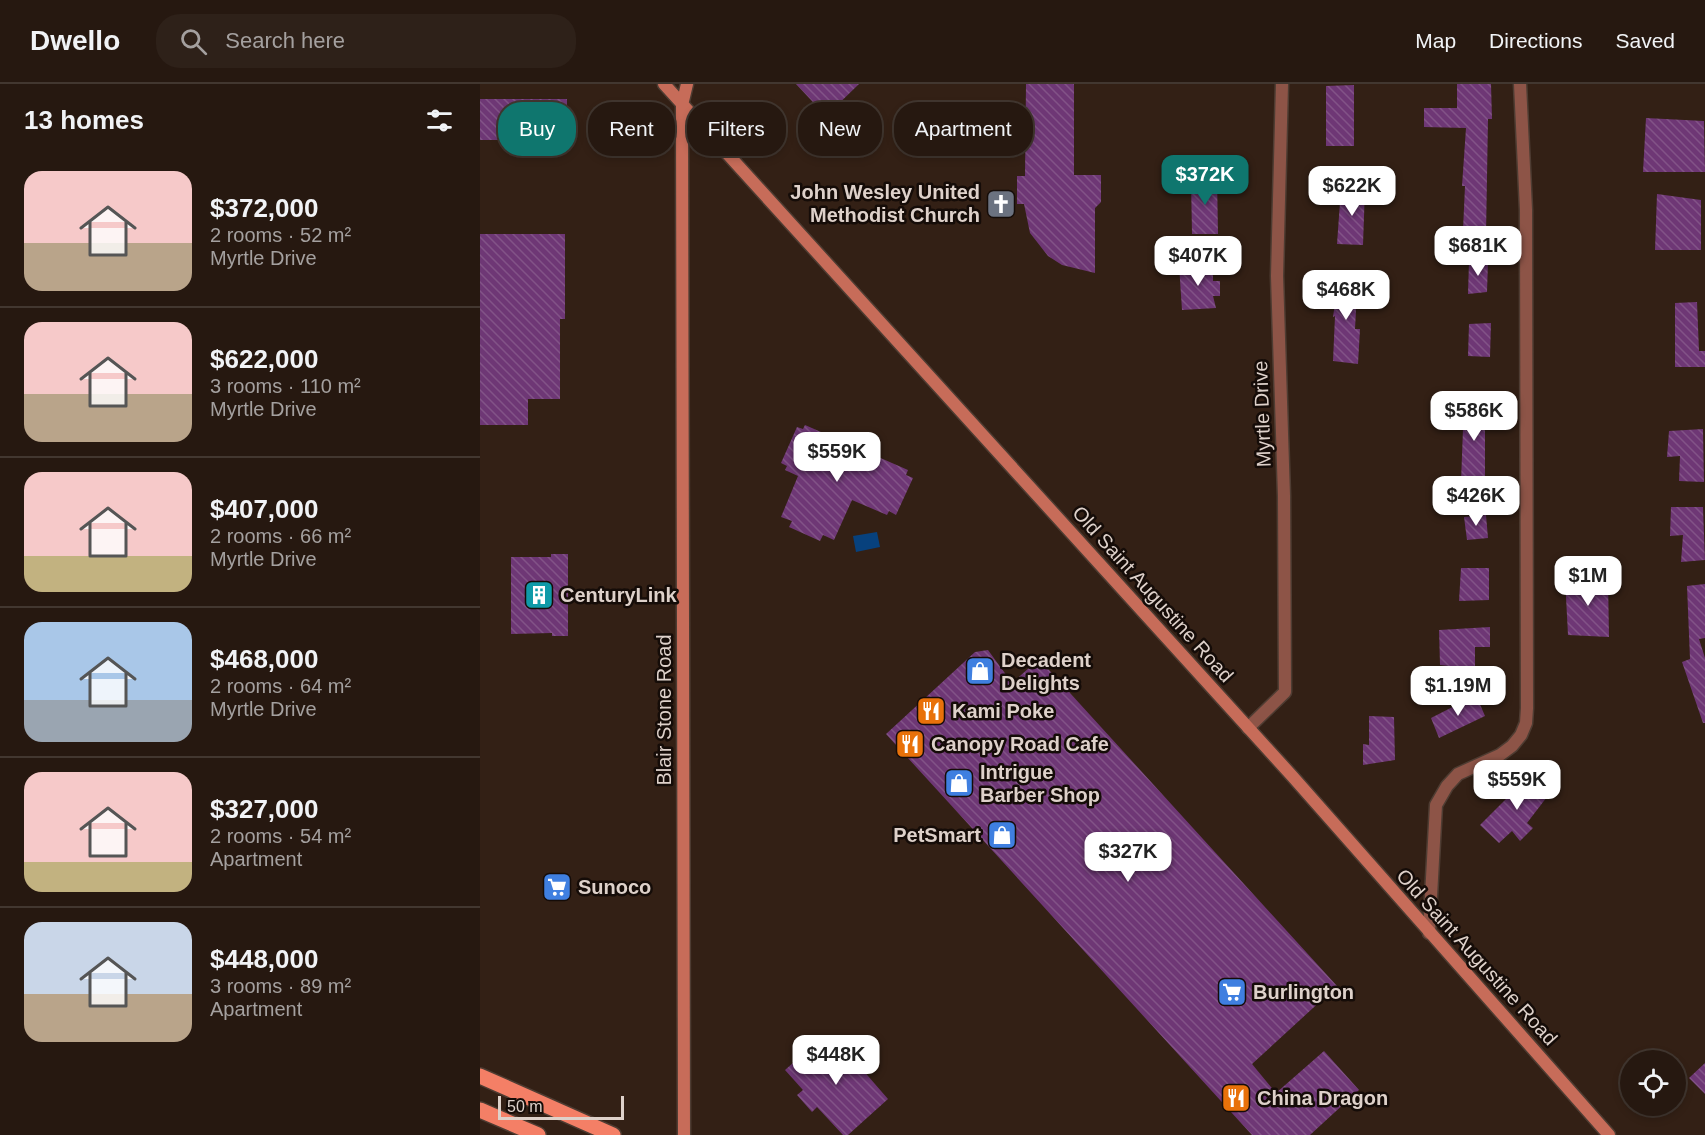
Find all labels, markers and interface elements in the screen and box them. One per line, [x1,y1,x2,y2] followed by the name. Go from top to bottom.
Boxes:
[156,14,576,68] search box
[30,25,120,56] text: Dwello
[177,25,210,58] icon: search
[225,28,345,53] text: Search here
[1415,29,1456,52] text: Map
[1489,29,1582,52] text: Directions
[1615,29,1675,52] text: Saved
[498,102,576,156] chip: Buy
[588,102,675,156] chip: Rent
[687,102,786,156] chip: Filters
[798,102,882,156] chip: New
[894,102,1033,156] chip: Apartment
[423,104,456,137] icon: filters
[24,105,144,135] text: 13 homes
[1163,155,1247,206] pin: $372K
[1176,163,1234,185] text: $372K
[1310,166,1394,217] pin: $622K
[1323,174,1381,196] text: $622K
[790,181,980,226] place label: John Wesley United Methodist Church
[985,188,1017,220] church icon: John Wesley United Methodist Church
[210,193,318,223] text: $372,000
[72,195,144,267] icon: home
[210,224,351,246] text: 2 rooms · 52 m²
[1436,226,1520,277] pin: $681K
[1449,234,1507,256] text: $681K
[1156,236,1240,287] pin: $407K
[1169,244,1227,266] text: $407K
[210,247,317,269] text: Myrtle Drive
[1304,270,1388,321] pin: $468K
[1317,278,1375,300] text: $468K
[210,344,318,374] text: $622,000
[72,346,144,418] icon: home
[1249,360,1275,468] street label: Myrtle Drive
[210,375,361,397] text: 3 rooms · 110 m²
[1432,391,1516,442] pin: $586K
[210,398,317,420] text: Myrtle Drive
[1445,399,1503,421] text: $586K
[795,432,879,483] pin: $559K
[808,440,866,462] text: $559K
[1434,476,1518,527] pin: $426K
[1447,484,1505,506] text: $426K
[210,494,318,524] text: $407,000
[72,496,144,568] icon: home
[1068,502,1238,686] street label: Old Saint Augustine Road
[210,525,351,547] text: 2 rooms · 66 m²
[210,548,317,570] text: Myrtle Drive
[1559,556,1617,607] pin: $1M
[1569,564,1607,586] text: $1M
[523,579,555,611] building icon: CenturyLink
[560,584,678,606] place label: CenturyLink
[653,634,675,786] street label: Blair Stone Road
[210,644,318,674] text: $468,000
[72,646,144,718] icon: home
[1001,649,1091,694] place label: Decadent Delights
[964,655,996,687] shop icon: Decadent Delights
[1409,666,1507,717] pin: $1.19M
[1425,674,1491,696] text: $1.19M
[210,675,351,697] text: 2 rooms · 64 m²
[915,695,947,727] restaurant icon: Kami Poke
[210,698,317,720] text: Myrtle Drive
[952,700,1054,722] place label: Kami Poke
[894,728,926,760] restaurant icon: Canopy Road Cafe
[931,733,1109,755] place label: Canopy Road Cafe
[1475,760,1559,811] pin: $559K
[980,761,1100,806] place label: Intrigue Barber Shop
[943,767,975,799] shop icon: Intrigue Barber Shop
[1488,768,1546,790] text: $559K
[210,794,318,824] text: $327,000
[72,796,144,868] icon: home
[986,819,1018,851] shop icon: PetSmart
[893,824,981,846] place label: PetSmart
[210,825,351,847] text: 2 rooms · 54 m²
[1086,832,1170,883] pin: $327K
[1099,840,1157,862] text: $327K
[210,848,302,870] text: Apartment
[1392,865,1562,1049] street label: Old Saint Augustine Road
[541,871,573,903] supermarket icon: Sunoco
[578,876,651,898] place label: Sunoco
[210,944,318,974] text: $448,000
[72,946,144,1018] icon: home
[210,975,351,997] text: 3 rooms · 89 m²
[1216,976,1248,1008] supermarket icon: Burlington
[1253,981,1354,1003] place label: Burlington
[210,998,302,1020] text: Apartment
[794,1035,878,1086] pin: $448K
[807,1043,865,1065] text: $448K
[1620,1050,1686,1116] map controls
[1620,1050,1686,1116] button: locate
[1220,1082,1252,1114] restaurant icon: China Dragon
[1257,1087,1388,1109] place label: China Dragon
[498,1093,624,1120] scale bar
[507,1098,543,1115] text: 50 m

